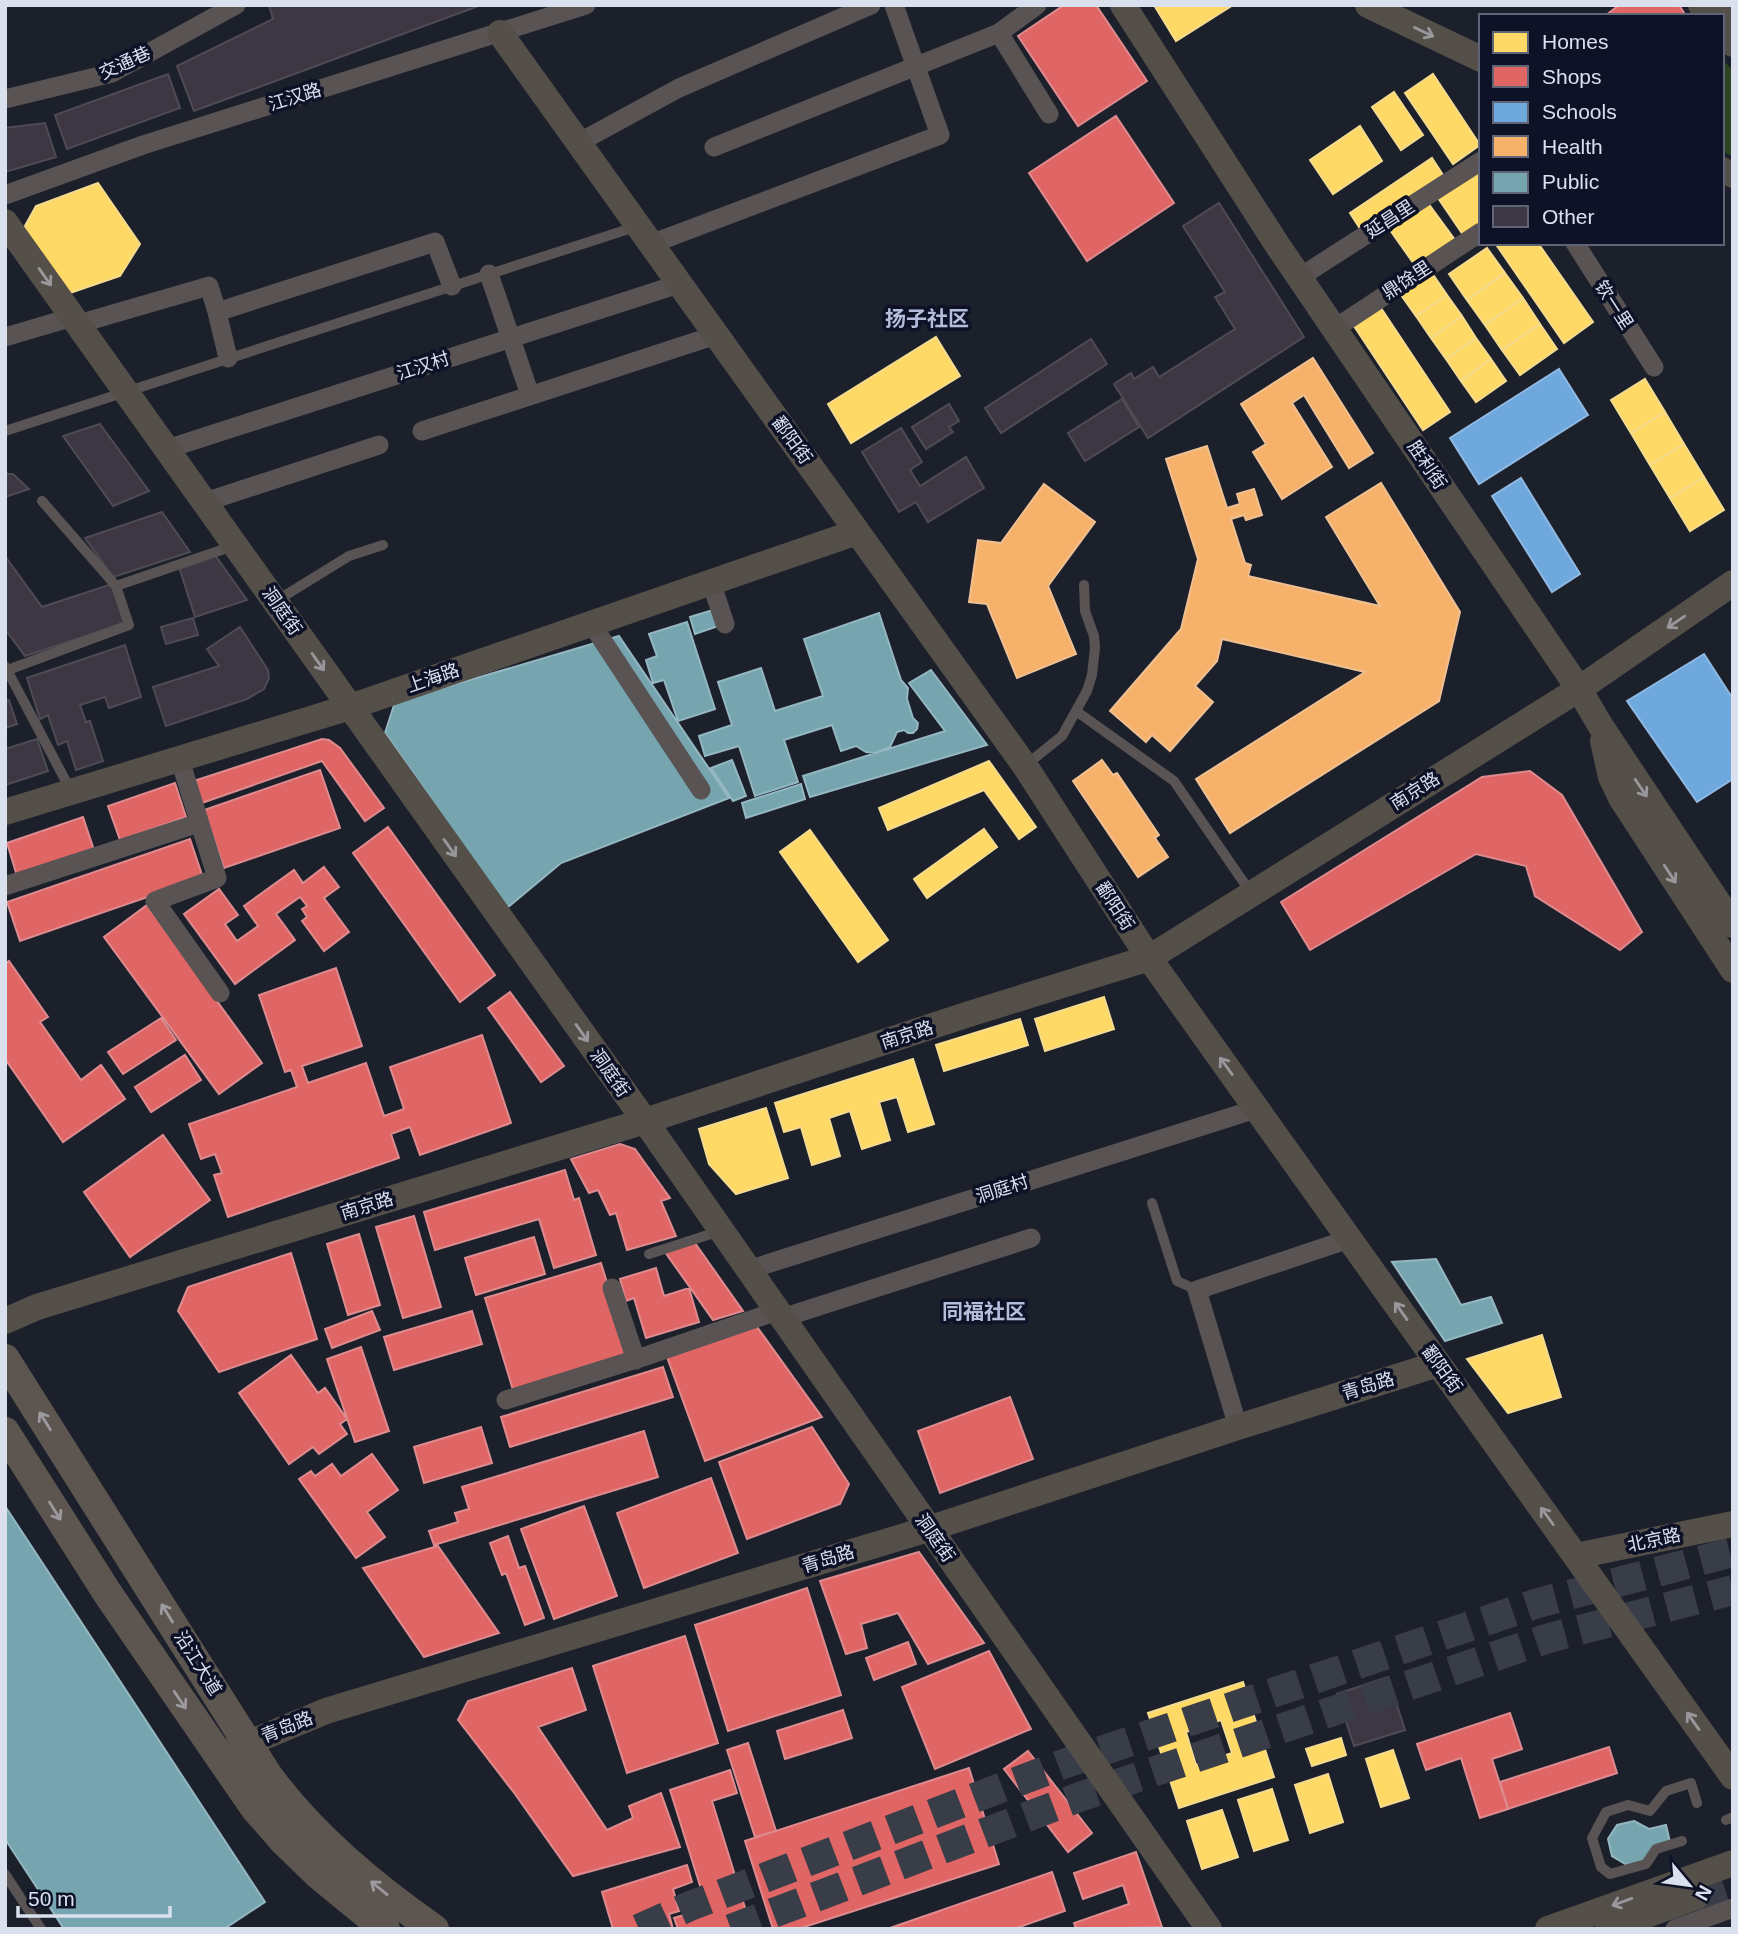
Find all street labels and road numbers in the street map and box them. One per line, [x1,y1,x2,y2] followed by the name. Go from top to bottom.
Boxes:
[96,43,154,83] street label: 交通巷
[266,80,324,114] street label: 江汉路
[1362,196,1418,242] street label: 延昌里
[1379,257,1435,303] street label: 鼎馀里
[1591,277,1637,333] street label: 钦一里
[394,348,452,384] street label: 江汉村
[768,412,816,468] street label: 鄱阳街
[1404,437,1450,493] street label: 胜利街
[258,583,306,639] street label: 洞庭街
[404,660,462,696] street label: 上海路
[1387,768,1443,814] street label: 南京路
[1092,878,1138,934] street label: 鄱阳街
[878,1017,936,1053] street label: 南京路
[586,1045,634,1101] street label: 洞庭街
[973,1171,1031,1207] street label: 洞庭村
[338,1189,396,1223] street label: 南京路
[1418,1341,1466,1397] street label: 鄱阳街
[1339,1369,1397,1403] street label: 青岛路
[911,1510,959,1566] street label: 洞庭街
[1626,1525,1682,1555] street label: 北京路
[799,1542,857,1576] street label: 青岛路
[170,1627,226,1699] street label: 沿江大道
[258,1708,316,1746] street label: 青岛路

